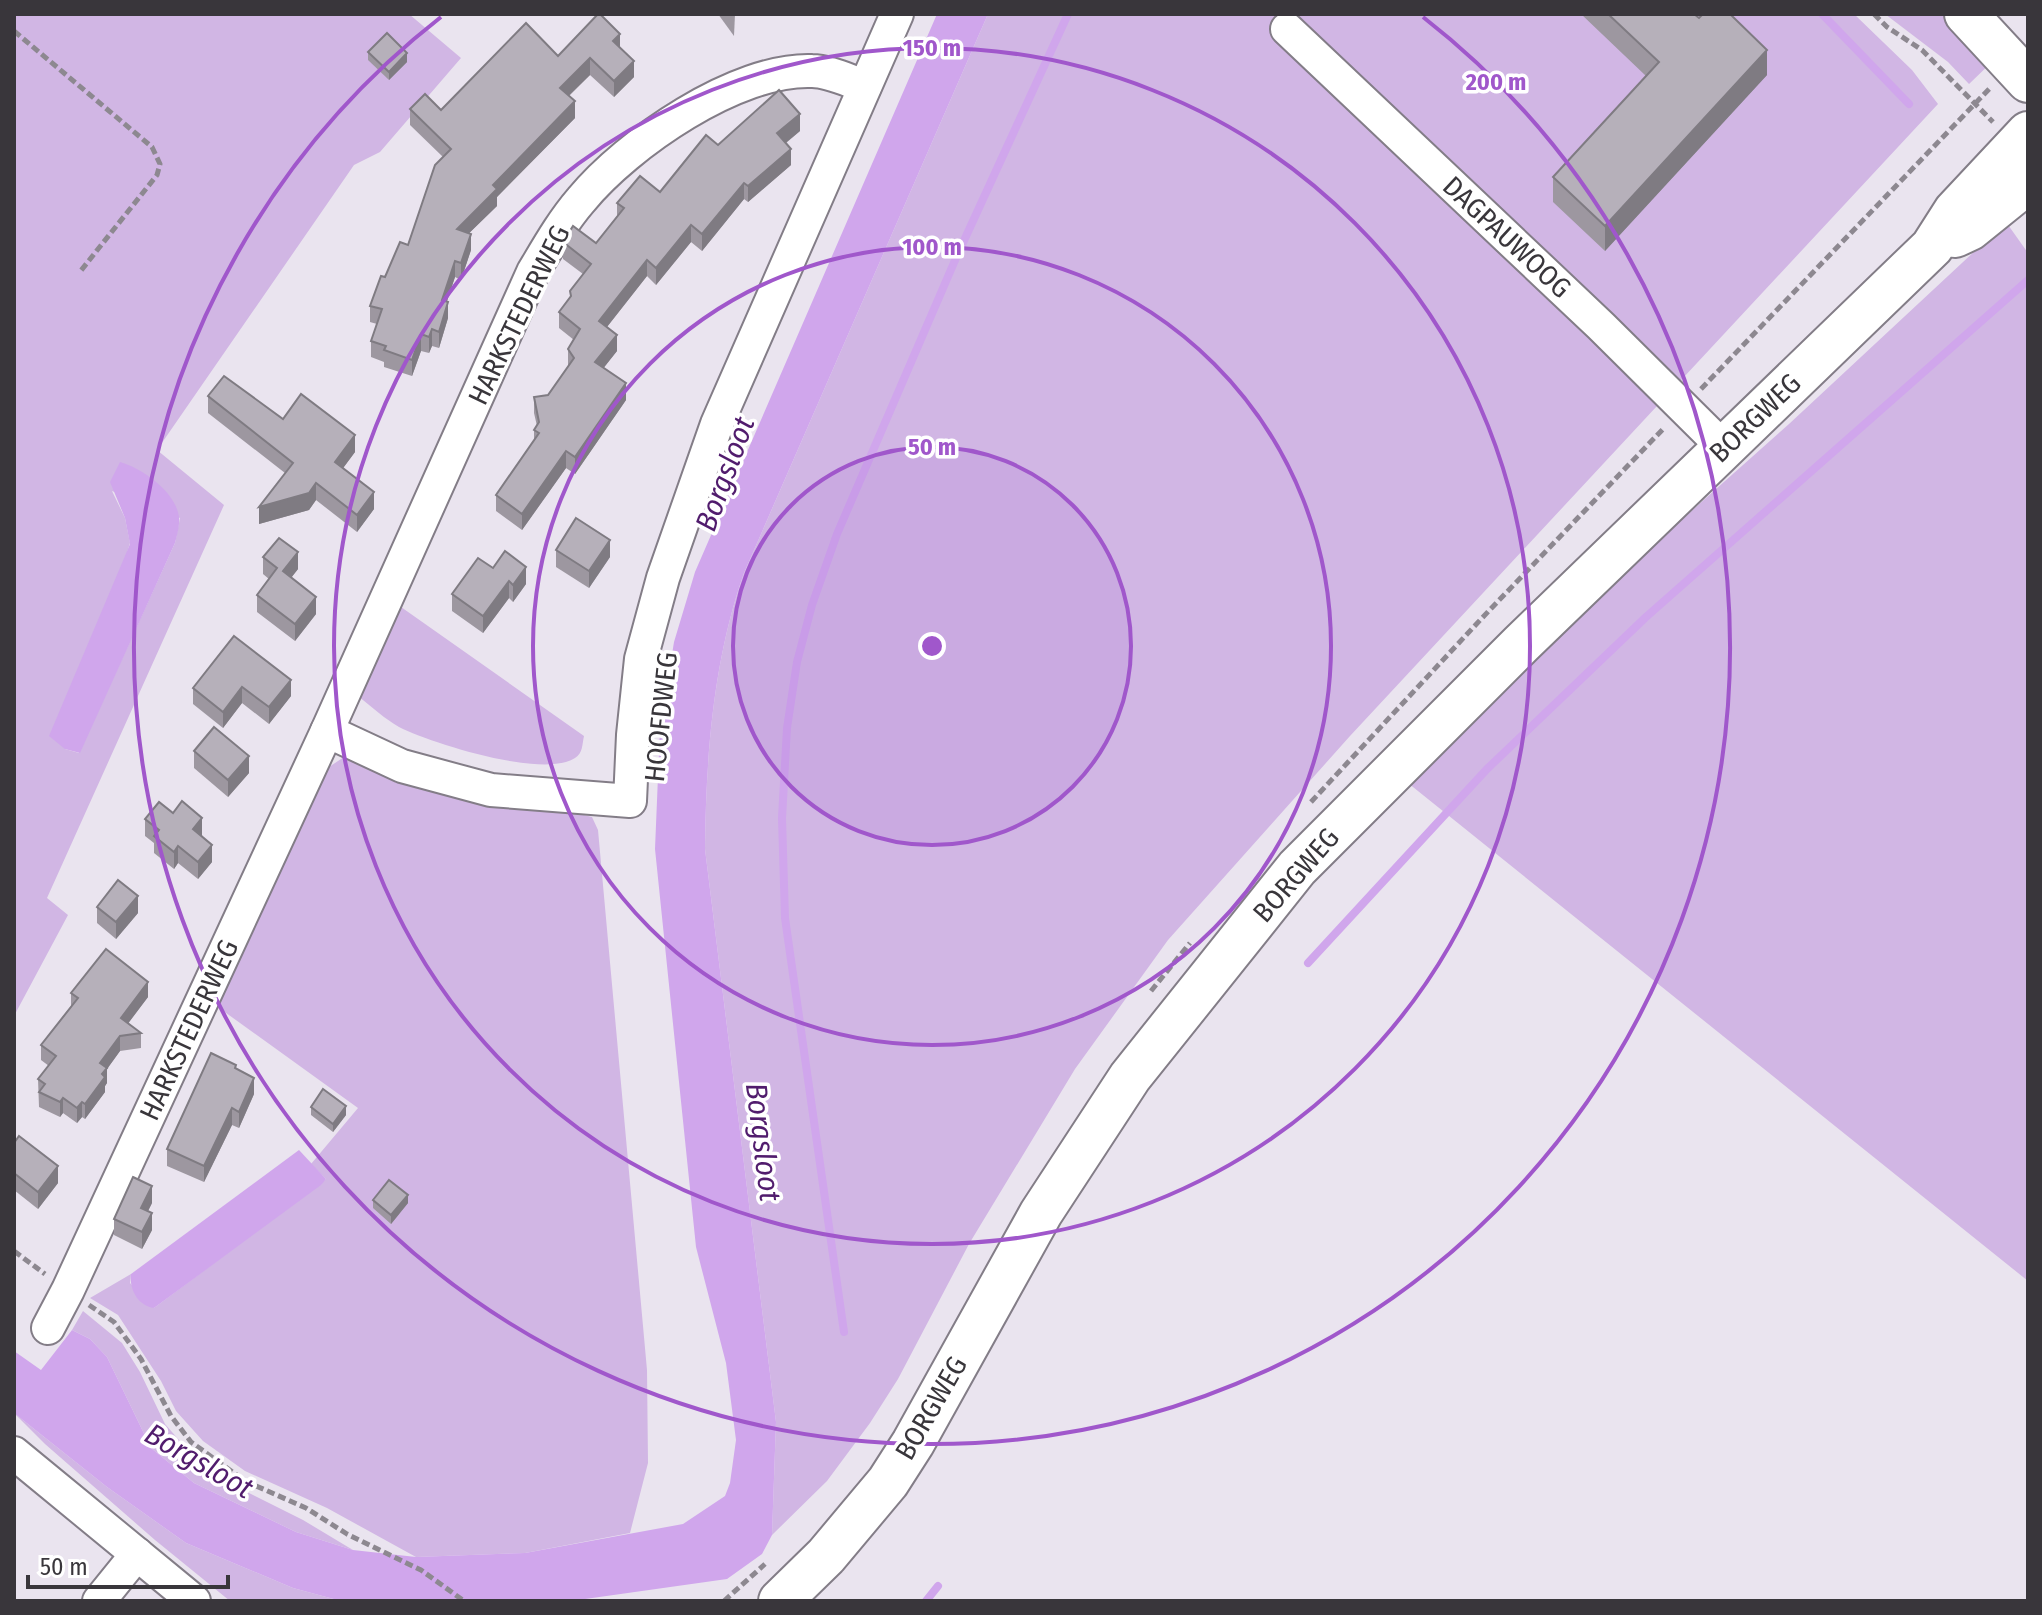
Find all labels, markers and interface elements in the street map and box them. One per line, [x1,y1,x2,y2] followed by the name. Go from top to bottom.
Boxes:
[903,34,961,62] text: 150 m
[1465,68,1526,96] text: 200 m
[1436,170,1578,304] street label: DAGPAUWOOG
[461,220,577,410] street label: HARKSTEDERWEG
[902,233,962,261] text: 100 m
[1703,367,1807,469] street label: BORGWEG
[688,412,762,536] water label: Borgsloot
[908,433,956,461] text: 50 m
[918,632,946,660] centre of rings
[638,650,684,784] street label: HOOFDWEG
[1246,821,1346,929] street label: BORGWEG
[133,935,245,1125] street label: HARKSTEDERWEG
[738,1081,788,1203] water label: Borgsloot
[888,1350,974,1466] street label: BORGWEG
[138,1416,260,1506] water label: Borgsloot
[28,1539,228,1589] scale bar
[40,1553,88,1581] text: 50 m

